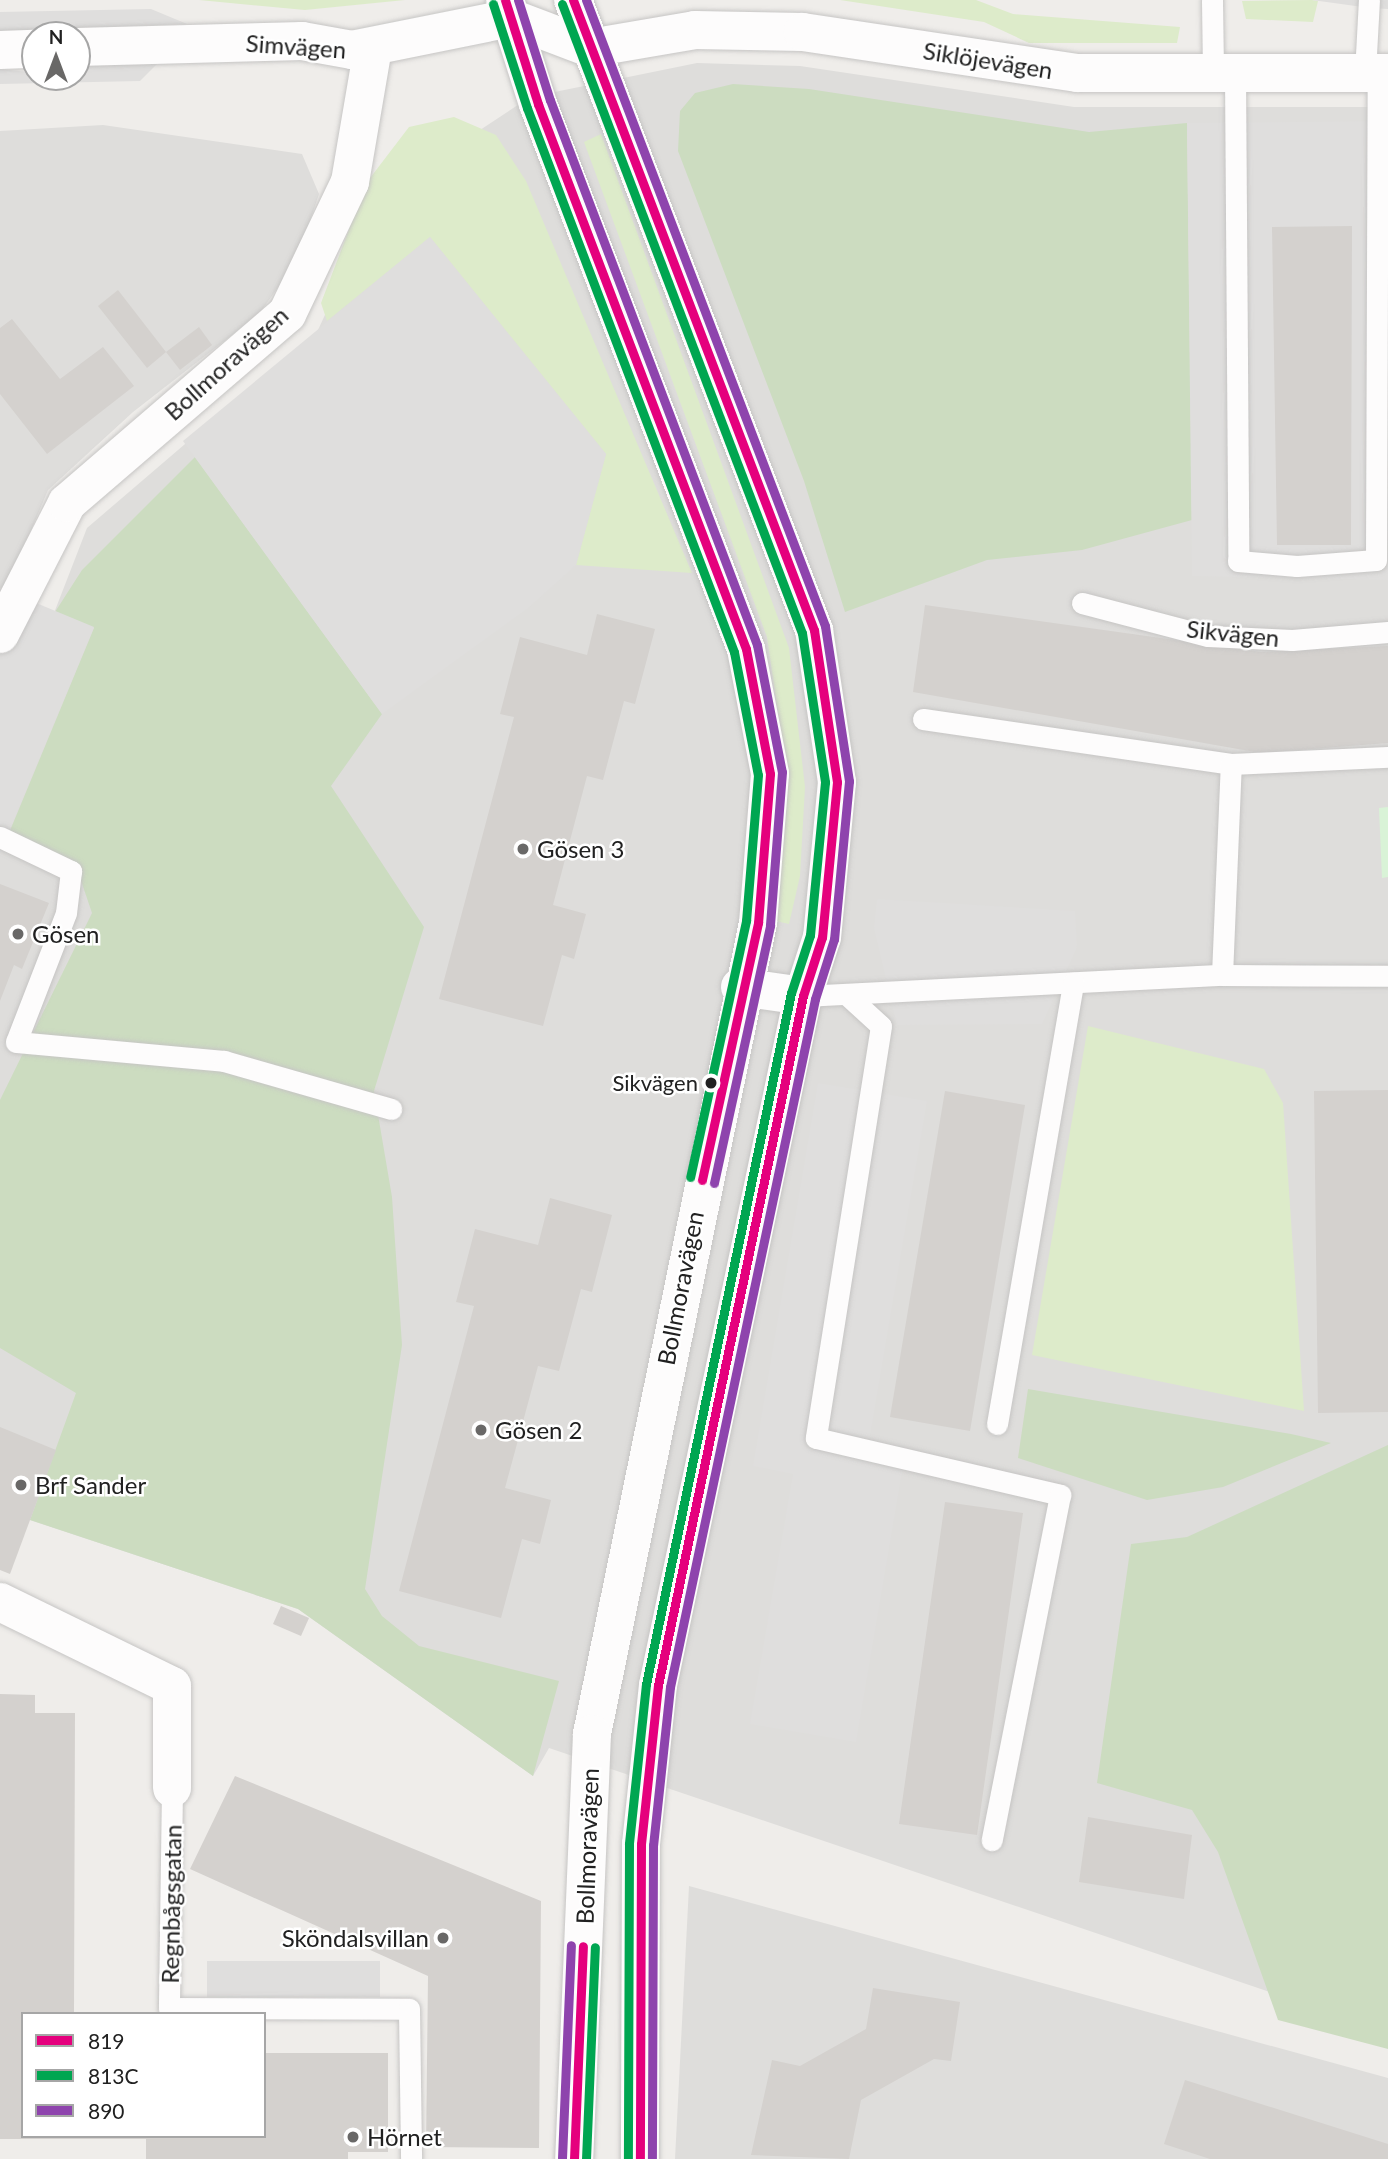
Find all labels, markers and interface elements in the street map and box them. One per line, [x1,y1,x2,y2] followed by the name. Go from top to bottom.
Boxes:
[21,21,91,91] north arrow
[49,25,63,48] text: N
[245,28,347,64] street label: Simvägen
[921,36,1055,84] street label: Siklöjevägen
[158,300,294,426] street label: Bollmoravägen
[1185,614,1281,652] street label: Sikvägen
[537,835,625,863] place label: Gösen 3
[515,841,531,857] marker: Gösen 3
[32,920,99,948] place label: Gösen
[10,926,26,942] marker: Gösen
[613,1070,698,1096] place label: Sikvägen
[704,1076,718,1090] marker: Sikvägen
[651,1209,709,1367] street label: Bollmoravägen
[495,1416,583,1444] place label: Gösen 2
[473,1422,489,1438] marker: Gösen 2
[35,1471,147,1499] place label: Brf Sander
[13,1477,29,1493] marker: Brf Sander
[570,1767,604,1925] street label: Bollmoravägen
[155,1824,187,1984] street label: Regnbågsgatan
[282,1924,429,1952] place label: Sköndalsvillan
[435,1930,451,1946] marker: Sköndalsvillan
[21,2012,266,2138] legend
[88,2028,125,2053] text: 819
[88,2063,139,2088] text: 813C
[88,2098,125,2123] text: 890
[367,2123,442,2151] place label: Hörnet
[345,2129,361,2145] marker: Hörnet

